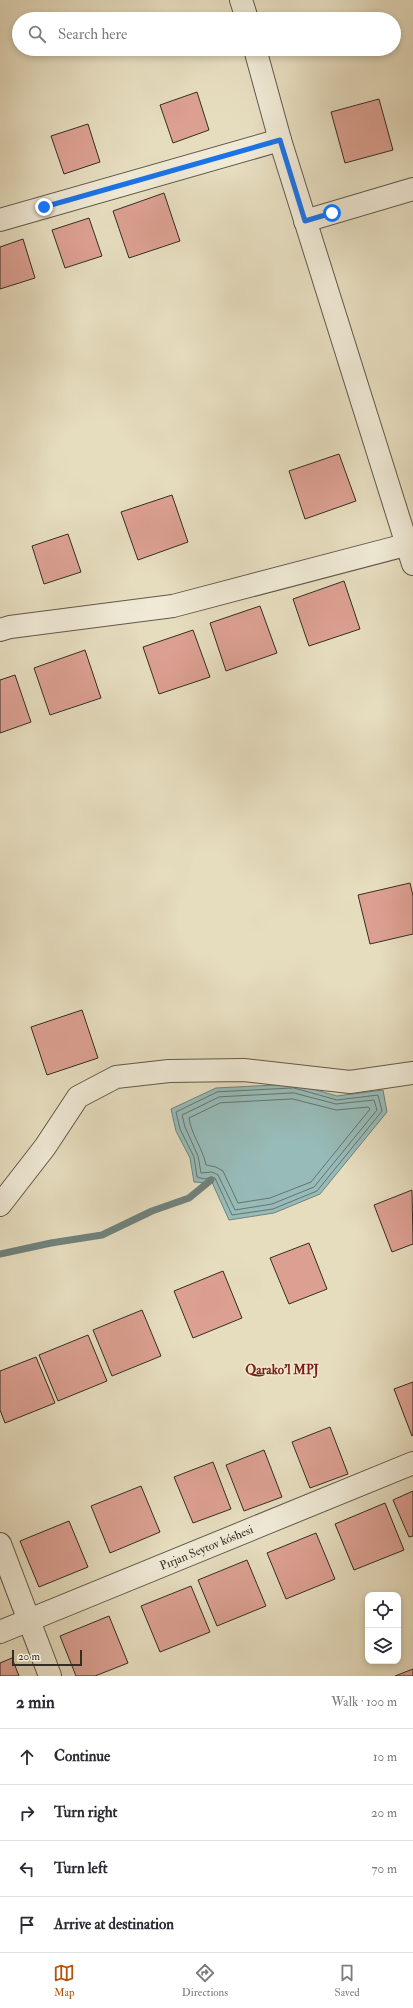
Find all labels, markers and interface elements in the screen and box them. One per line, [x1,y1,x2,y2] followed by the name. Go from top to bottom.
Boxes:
[12,12,401,56] search box
[26,23,48,45] icon: search
[58,25,127,44] text: Search here
[35,198,53,216] route end
[323,204,341,222] route start
[245,1362,320,1379] district label: Qarako'l MPJ
[158,1522,255,1573] street label: Pırjan Seytov kóshesi
[365,1592,401,1664] map controls
[365,1592,401,1628] button: locate
[365,1628,401,1664] button: layers
[12,1648,82,1667] scale bar
[18,1650,40,1663] text: 20 m
[16,1692,55,1713] text: 2 min
[331,1694,397,1710] text: Walk · 100 m
[16,1746,38,1768] icon: ahead
[54,1747,110,1766] text: Continue
[373,1749,397,1765] text: 10 m
[16,1802,38,1824] icon: right
[54,1803,117,1822] text: Turn right
[371,1805,397,1821] text: 20 m
[16,1858,38,1880] icon: left
[54,1859,108,1878] text: Turn left
[372,1861,397,1877] text: 70 m
[16,1914,38,1936] icon: arrive
[54,1915,174,1934] text: Arrive at destination
[53,1962,75,1999] tab: Map
[182,1962,228,1999] tab: Directions
[335,1962,360,1999] tab: Saved

